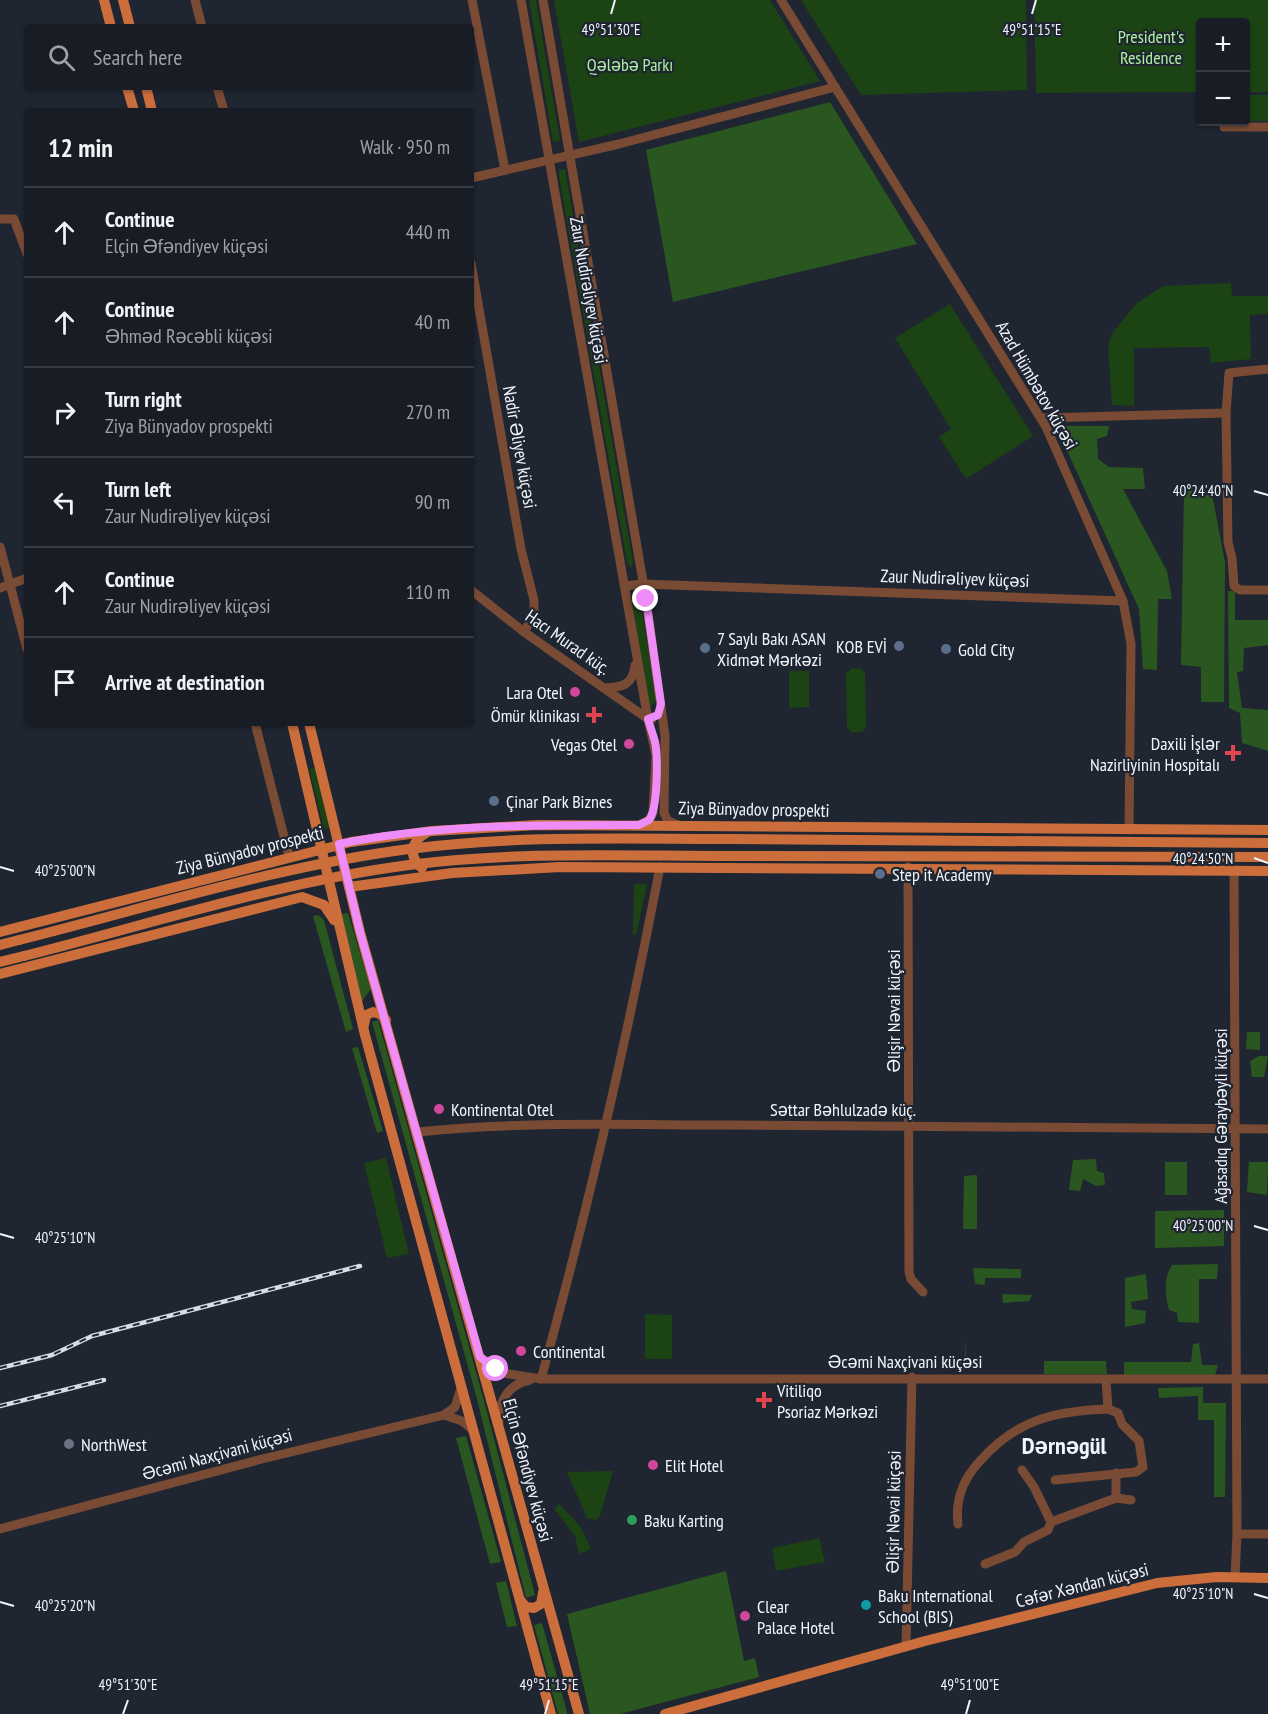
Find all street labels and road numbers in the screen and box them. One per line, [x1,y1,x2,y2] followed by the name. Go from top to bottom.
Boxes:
[565,215,613,365] street label: Zaur Nudirəliyev küçəsi
[991,317,1083,453] street label: Azad Hümbətov küçəsi
[498,384,542,510] street label: Nadir Əliyev küçəsi
[880,564,1030,592] street label: Zaur Nudirəliyev küçəsi
[521,604,615,680] street label: Hacı Murad küç.
[678,796,830,822] street label: Ziya Bünyadov prospekti
[174,821,326,879] street label: Ziya Bünyadov prospekti
[882,949,905,1073] street label: Əlişir Nəvai küçəsi
[1209,1028,1232,1204] street label: Ağasadıq Gəraybəyli küçəsi
[770,1098,916,1121] street label: Səttar Bəhlulzadə küç.
[828,1350,982,1373] street label: Əcəmi Naxçivani küçəsi
[498,1396,558,1544] street label: Elçin Əfəndiyev küçəsi
[139,1423,295,1485] street label: Əcəmi Naxçivani küçəsi
[880,1450,906,1574] street label: Əlişir Nəvai küçəsi
[1013,1557,1151,1613] street label: Cəfər Xəndan küçəsi

